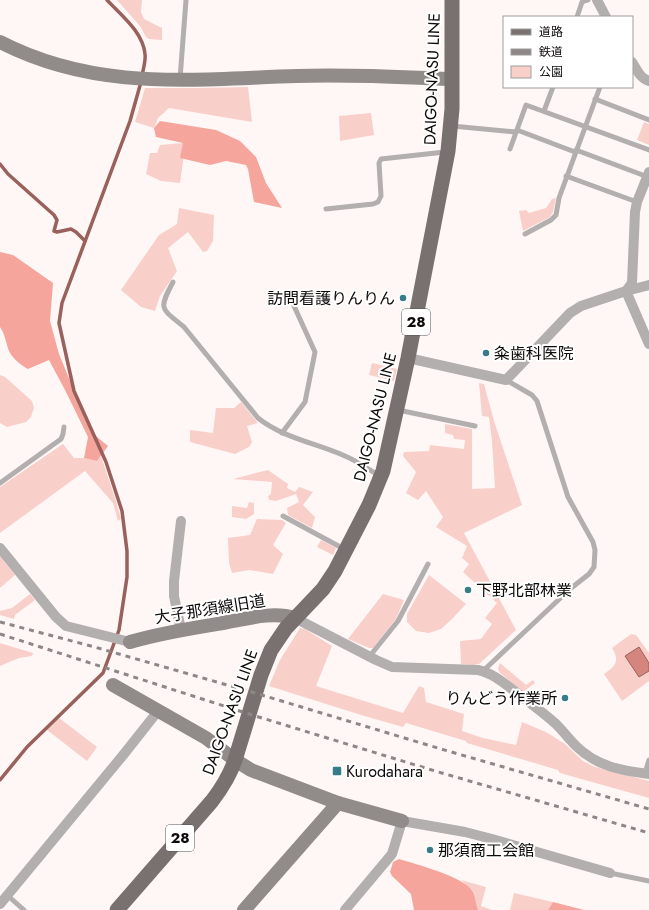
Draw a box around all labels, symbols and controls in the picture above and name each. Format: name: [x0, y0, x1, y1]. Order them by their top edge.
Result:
street label: DAIGO-NASU LINE: [418, 13, 446, 145]
legend: [503, 16, 633, 88]
text: 道路: [539, 23, 563, 41]
text: 鉄道: [539, 43, 563, 61]
text: 公園: [539, 63, 563, 81]
place label: 訪問看護りんりん: [267, 287, 395, 310]
marker: 訪問看護りんりん: [398, 293, 408, 303]
road number: 28: [402, 309, 430, 335]
place label: 粂歯科医院: [494, 342, 574, 365]
marker: 粂歯科医院: [481, 348, 491, 358]
street label: DAIGO-NASU LINE: [348, 350, 402, 484]
place label: 下野北部林業: [476, 579, 572, 602]
marker: 下野北部林業: [463, 585, 473, 595]
street label: 大子那須線旧道: [153, 589, 267, 629]
street label: DAIGO-NASU LINE: [197, 646, 263, 778]
place label: りんどう作業所: [445, 687, 557, 710]
marker: りんどう作業所: [560, 693, 570, 703]
place label: Kurodahara: [346, 760, 423, 783]
marker: Kurodahara: [331, 765, 343, 777]
road number: 28: [166, 825, 194, 851]
place label: 那須商工会館: [438, 839, 534, 862]
marker: 那須商工会館: [425, 845, 435, 855]

